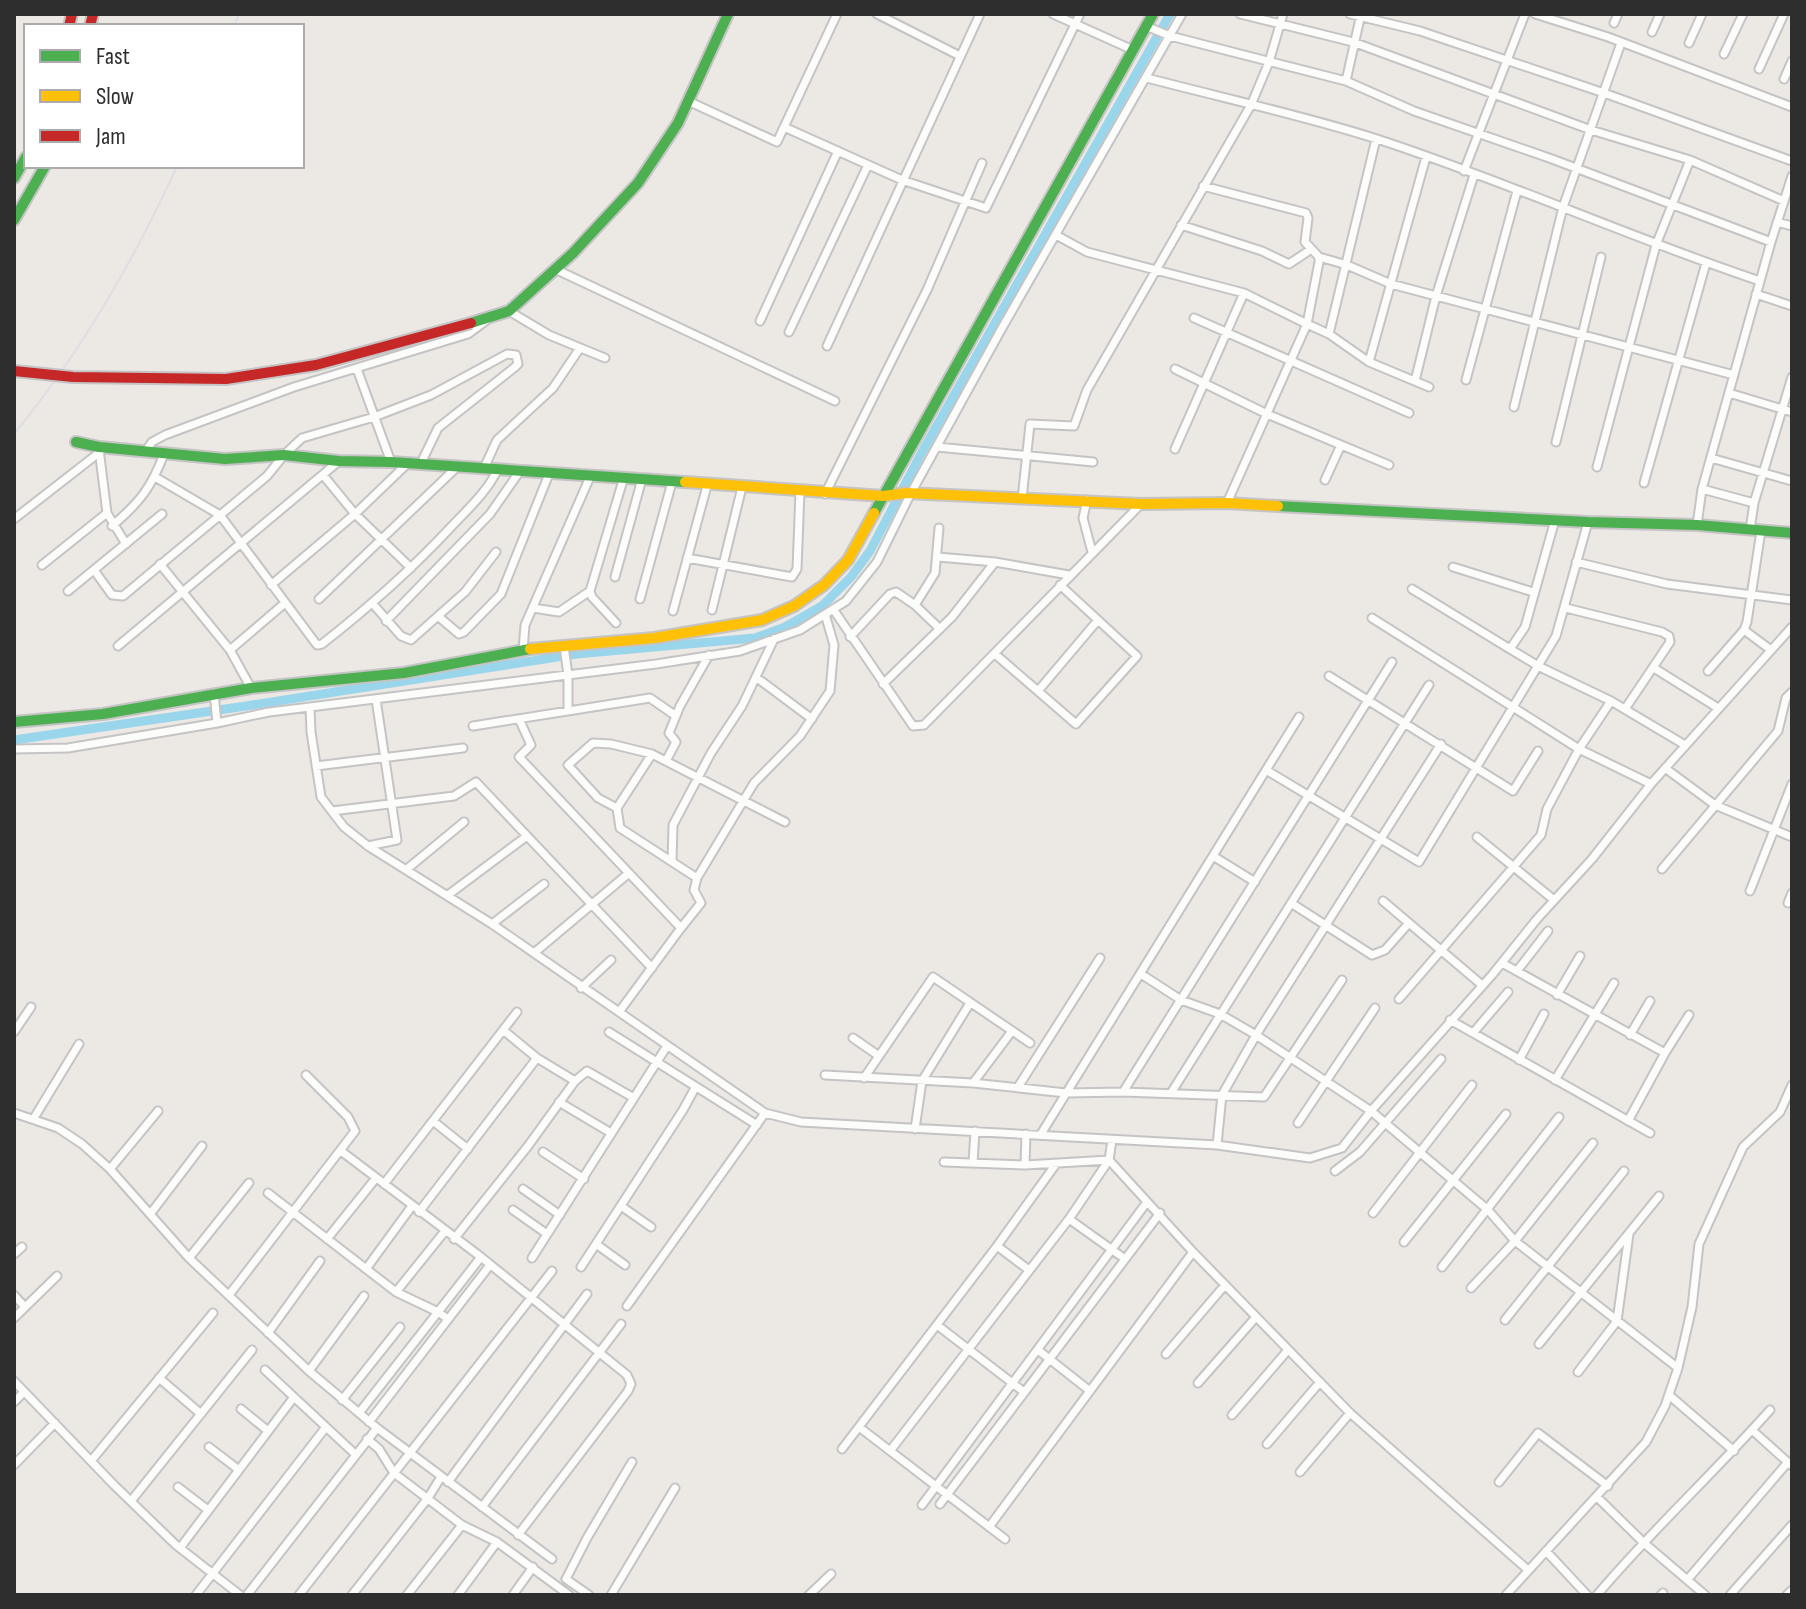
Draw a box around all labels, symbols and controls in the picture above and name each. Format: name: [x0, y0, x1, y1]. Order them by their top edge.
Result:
legend: [24, 24, 304, 168]
text: Fast: [96, 42, 130, 71]
text: Slow: [96, 82, 134, 111]
text: Jam: [95, 122, 126, 151]

